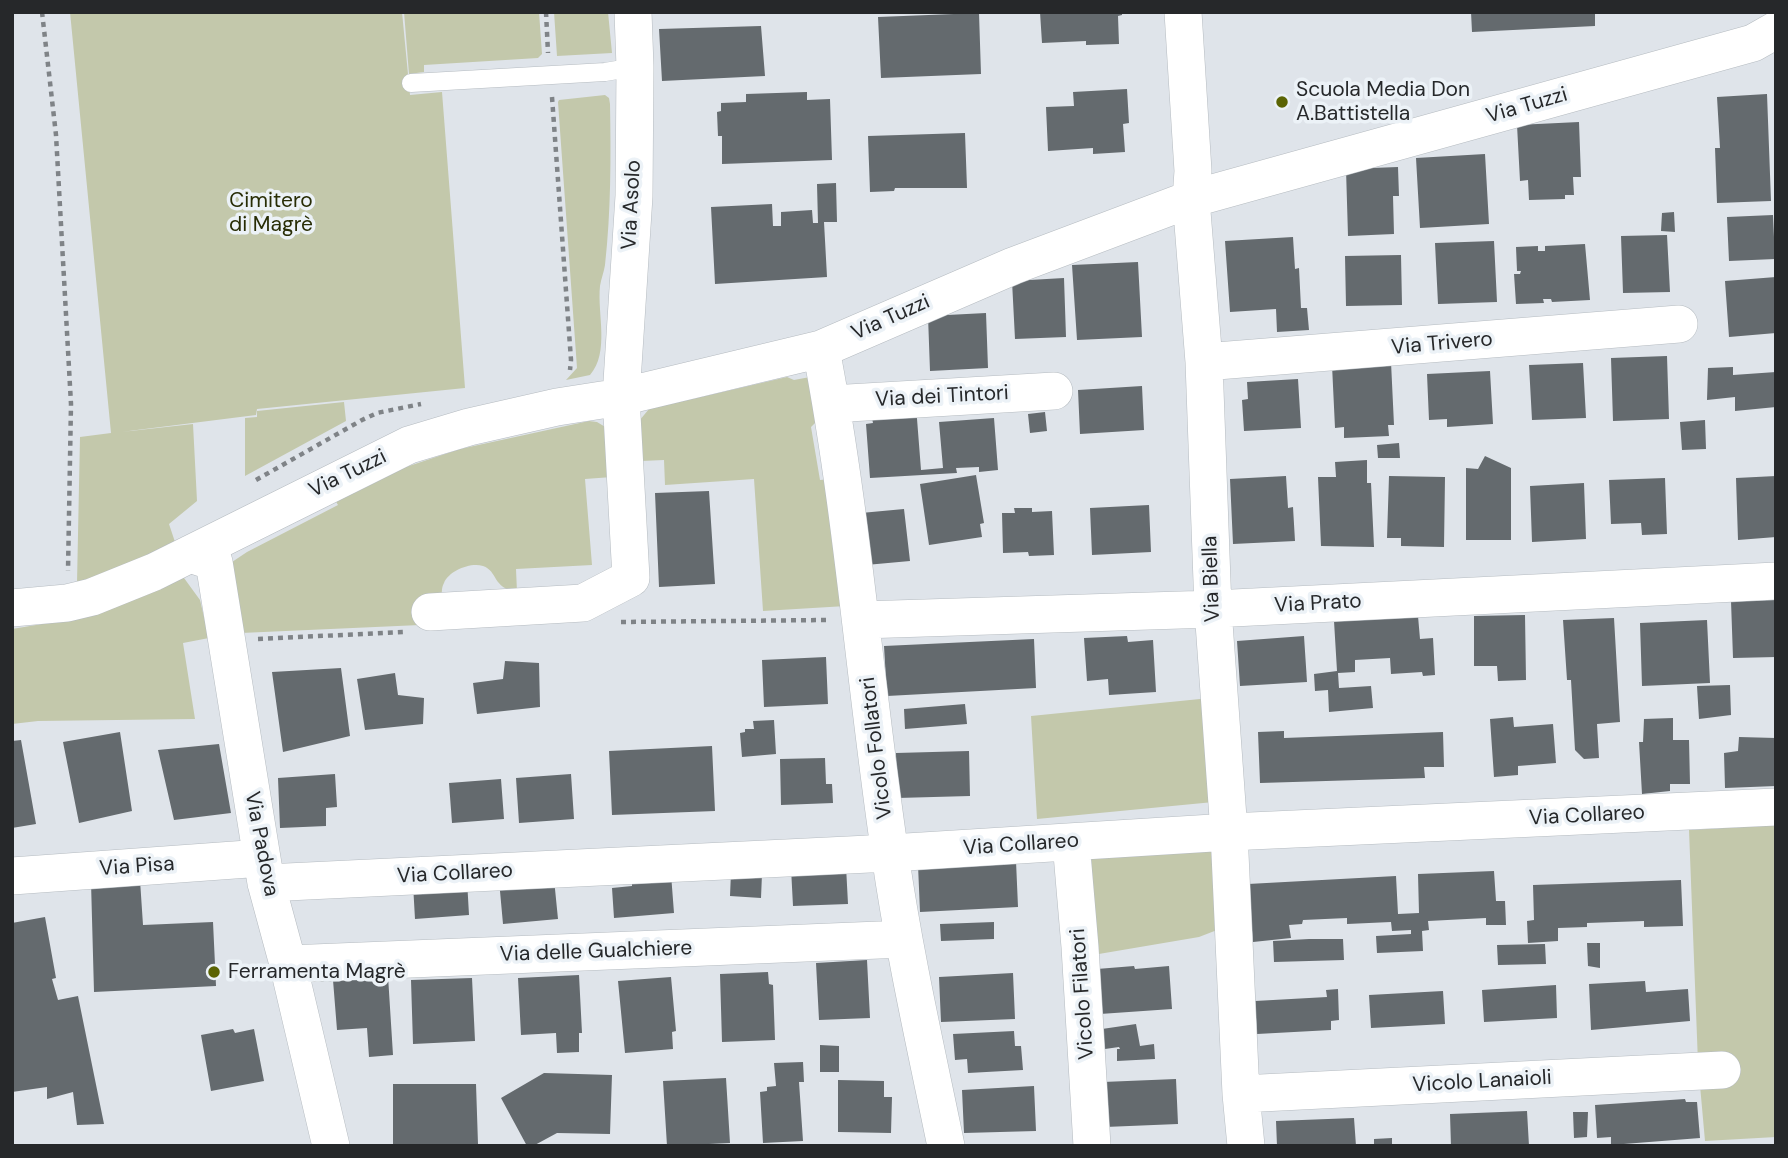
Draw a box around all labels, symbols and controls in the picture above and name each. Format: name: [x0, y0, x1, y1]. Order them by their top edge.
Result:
place label: Scuola Media Don A.Battistella: [1296, 77, 1470, 127]
street label: Via Tuzzi: [1484, 82, 1570, 130]
marker: Scuola Media Don A.Battistella: [1274, 94, 1290, 110]
street label: Via Asolo: [617, 159, 647, 251]
park label: Cimitero di Magrè: [229, 188, 313, 238]
street label: Via Tuzzi: [848, 290, 934, 346]
street label: Via Trivero: [1390, 327, 1494, 361]
street label: Via dei Tintori: [874, 381, 1010, 413]
street label: Via Tuzzi: [305, 444, 391, 504]
street label: Via Biella: [1198, 535, 1226, 623]
street label: Via Prato: [1274, 589, 1362, 619]
street label: Vicolo Follatori: [856, 675, 898, 821]
street label: Via Padova: [238, 789, 284, 899]
street label: Via Collareo: [1528, 800, 1646, 832]
street label: Via Collareo: [962, 828, 1080, 862]
street label: Via Pisa: [99, 852, 175, 882]
street label: Via Collareo: [396, 858, 514, 890]
street label: Vicolo Filatori: [1066, 927, 1100, 1061]
street label: Via delle Gualchiere: [499, 936, 693, 968]
place label: Ferramenta Magrè: [228, 959, 406, 985]
marker: Ferramenta Magrè: [206, 964, 222, 980]
street label: Vicolo Lanaioli: [1412, 1066, 1552, 1098]

